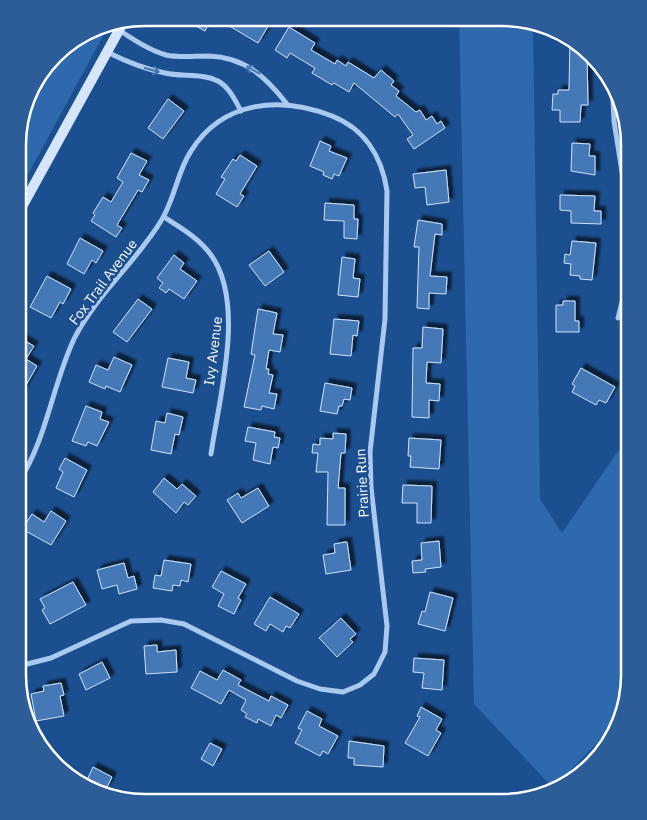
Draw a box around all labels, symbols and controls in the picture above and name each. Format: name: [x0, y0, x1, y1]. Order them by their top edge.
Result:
one-way arrow: [143, 65, 159, 75]
one-way arrow: [246, 65, 261, 74]
street label: Fox Trail Avenue: [65, 235, 141, 328]
street label: Ivy Avenue: [200, 315, 226, 387]
street label: Prairie Run: [351, 448, 373, 518]

